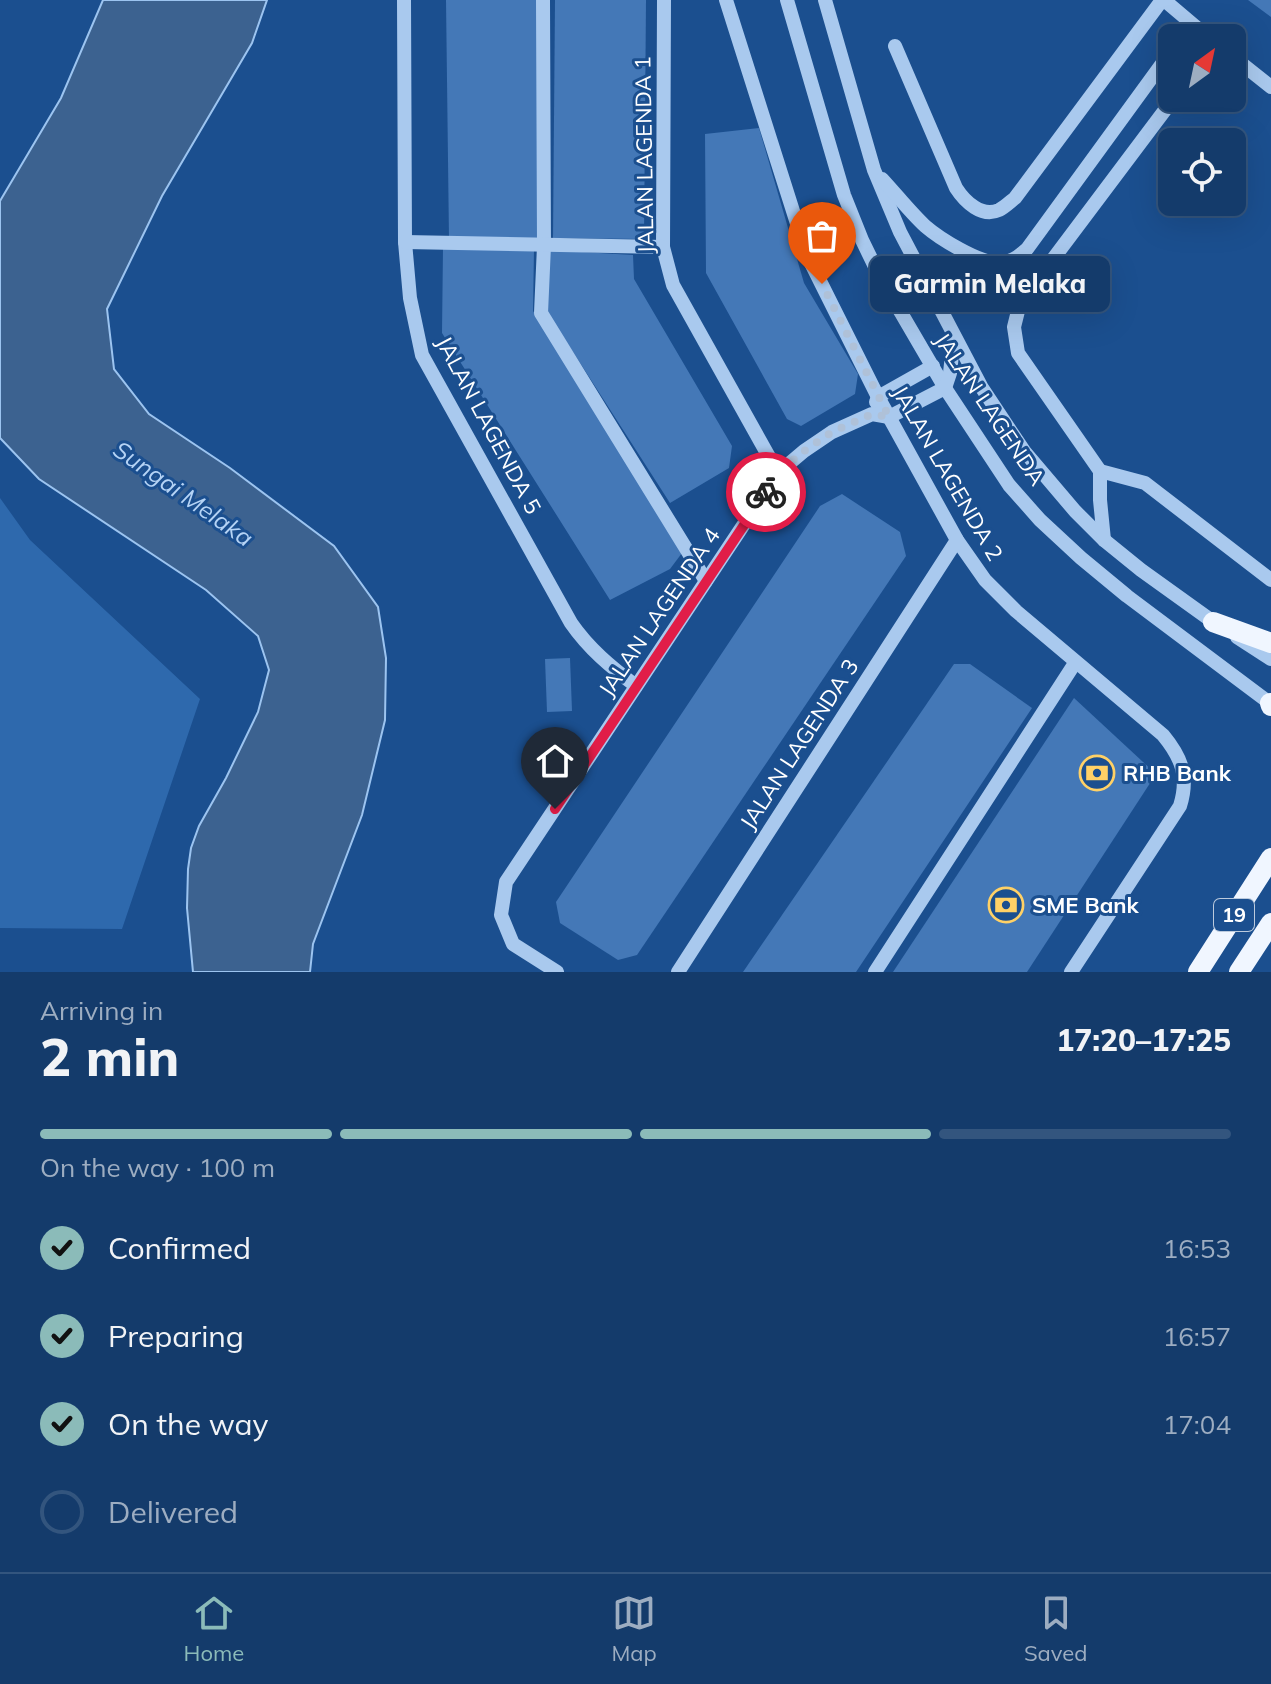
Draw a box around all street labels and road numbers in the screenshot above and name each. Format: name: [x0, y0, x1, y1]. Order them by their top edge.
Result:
street label: JALAN LAGENDA 1: [628, 56, 660, 254]
street label: JALAN LAGENDA: [928, 327, 1052, 491]
street label: JALAN LAGENDA 5: [430, 331, 548, 519]
street label: JALAN LAGENDA 2: [887, 380, 1009, 566]
street label: JALAN LAGENDA 4: [592, 522, 726, 702]
street label: JALAN LAGENDA 3: [733, 654, 865, 834]
road number: 19: [1214, 899, 1254, 931]

